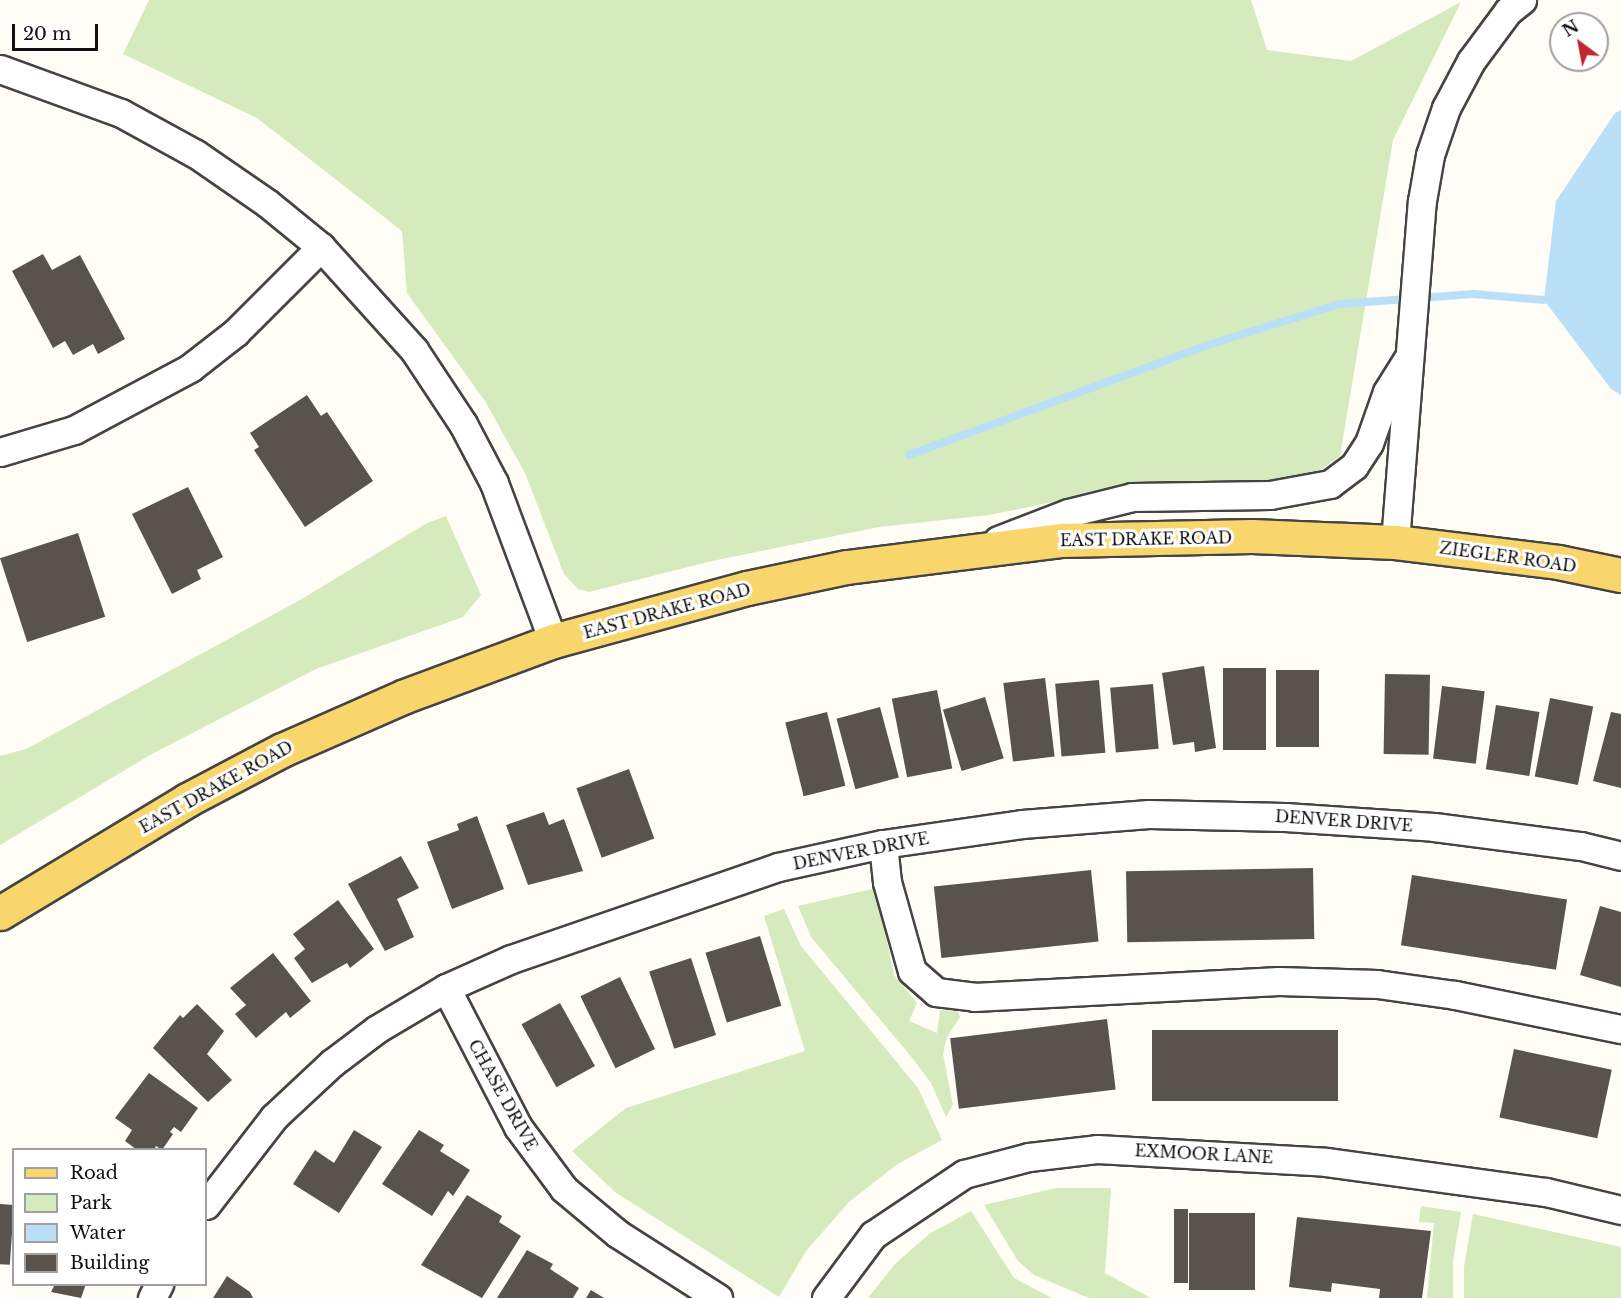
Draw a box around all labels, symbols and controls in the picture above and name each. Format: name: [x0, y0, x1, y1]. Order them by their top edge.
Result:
scale bar: [15, 12, 100, 50]
north arrow: [1549, 12, 1609, 72]
text: N: [1559, 16, 1582, 41]
text: 20 m: [23, 23, 71, 45]
street label: EAST DRAKE ROAD: [1060, 528, 1232, 550]
street label: ZIEGLER ROAD: [1438, 538, 1578, 576]
street label: EAST DRAKE ROAD: [581, 579, 753, 643]
street label: EAST DRAKE ROAD: [136, 737, 296, 837]
street label: DENVER DRIVE: [1274, 807, 1414, 835]
street label: DENVER DRIVE: [791, 828, 931, 874]
street label: CHASE DRIVE: [465, 1036, 541, 1154]
street label: EXMOOR LANE: [1134, 1141, 1274, 1167]
legend: [12, 1148, 207, 1286]
text: Road: [70, 1162, 118, 1184]
text: Park: [70, 1192, 112, 1214]
text: Water: [70, 1222, 125, 1244]
text: Building: [70, 1252, 149, 1274]

